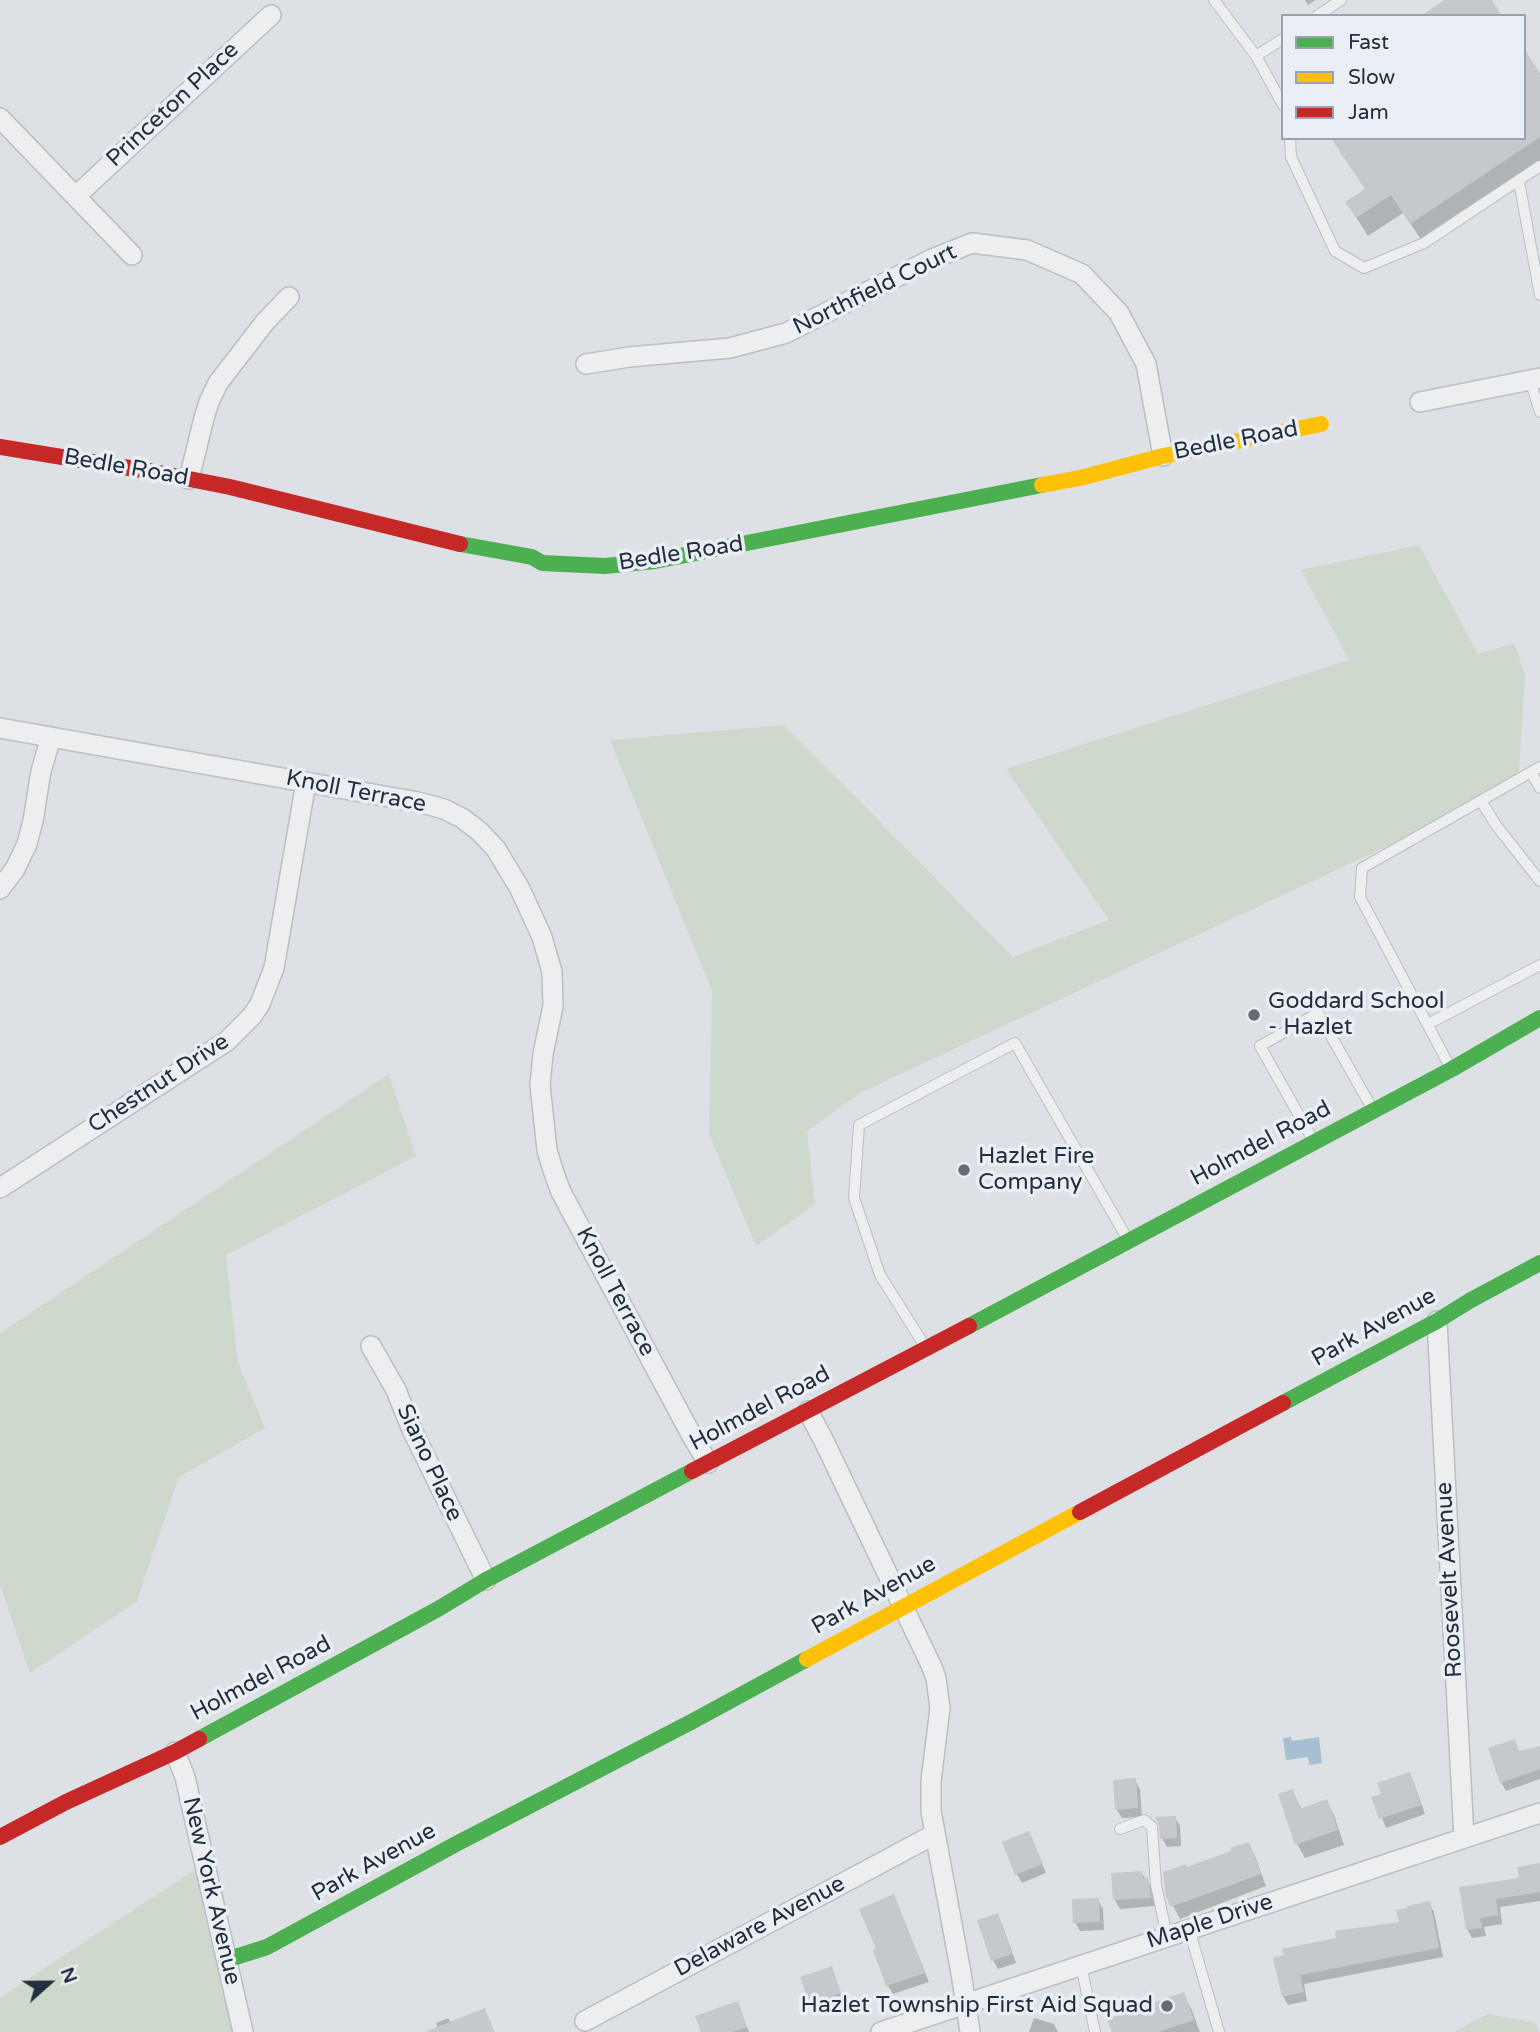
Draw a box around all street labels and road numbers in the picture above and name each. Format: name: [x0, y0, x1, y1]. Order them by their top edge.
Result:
street label: Princeton Place: [101, 37, 245, 173]
street label: Northfield Court: [789, 238, 961, 342]
street label: Bedle Road: [1172, 415, 1300, 467]
street label: Bedle Road: [62, 443, 190, 493]
street label: Bedle Road: [617, 531, 745, 577]
street label: Knoll Terrace: [284, 765, 428, 819]
street label: Chestnut Drive: [84, 1028, 234, 1140]
street label: Holmdel Road: [1186, 1095, 1336, 1193]
street label: Knoll Terrace: [569, 1223, 661, 1361]
street label: Park Avenue: [1307, 1283, 1441, 1373]
street label: Holmdel Road: [685, 1360, 835, 1458]
street label: Siano Place: [390, 1400, 468, 1526]
street label: Roosevelt Avenue: [1431, 1481, 1469, 1679]
street label: Park Avenue: [807, 1551, 941, 1641]
street label: Holmdel Road: [186, 1630, 336, 1728]
street label: New York Avenue: [176, 1794, 246, 1988]
street label: Park Avenue: [307, 1818, 441, 1908]
street label: Delaware Avenue: [670, 1870, 850, 1984]
street label: Maple Drive: [1143, 1889, 1277, 1955]

